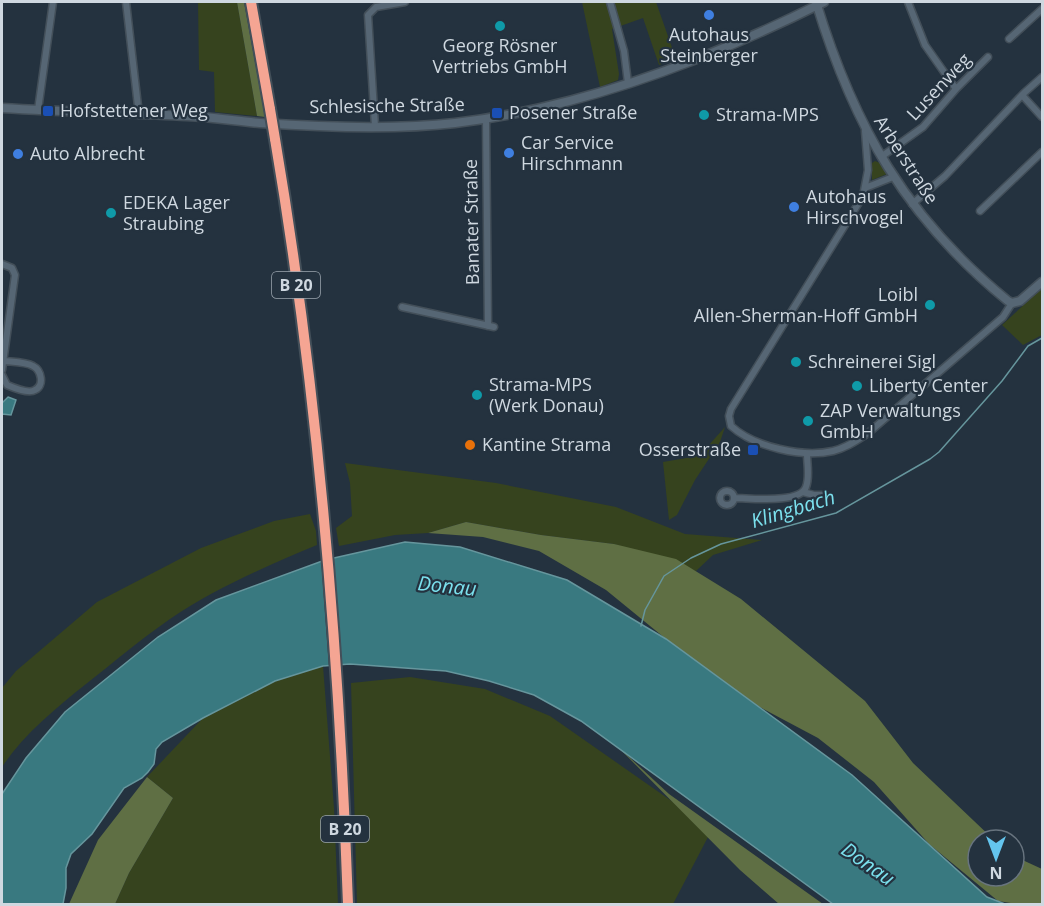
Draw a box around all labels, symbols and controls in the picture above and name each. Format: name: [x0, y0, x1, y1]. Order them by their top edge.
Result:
marker: Autohaus Steinberger: [702, 8, 716, 22]
marker: Georg Rösner Vertriebs GmbH: [493, 19, 507, 33]
place label: Autohaus Steinberger: [660, 22, 758, 67]
place label: Georg Rösner Vertriebs GmbH: [433, 33, 567, 78]
street label: Lusenweg: [901, 47, 976, 125]
street label: Schlesische Straße: [309, 92, 465, 118]
place label: Hofstettener Weg: [60, 98, 208, 122]
place label: Posener Straße: [509, 100, 637, 124]
place label: Strama-MPS: [716, 102, 819, 126]
marker: Hofstettener Weg: [41, 104, 55, 118]
marker: Posener Straße: [490, 106, 504, 120]
marker: Strama-MPS: [697, 108, 711, 122]
street label: Arberstraße: [869, 111, 944, 208]
place label: Car Service Hirschmann: [521, 130, 623, 175]
place label: Auto Albrecht: [30, 141, 145, 165]
marker: Car Service Hirschmann: [502, 146, 516, 160]
marker: Auto Albrecht: [11, 147, 25, 161]
street label: Banater Straße: [458, 159, 484, 285]
place label: Autohaus Hirschvogel: [806, 184, 904, 229]
place label: EDEKA Lager Straubing: [123, 190, 230, 235]
marker: Autohaus Hirschvogel: [787, 200, 801, 214]
marker: EDEKA Lager Straubing: [104, 206, 118, 220]
road number: B 20: [272, 272, 320, 298]
place label: Loibl Allen-Sherman-Hoff GmbH: [694, 282, 918, 327]
marker: Loibl Allen-Sherman-Hoff GmbH: [923, 298, 937, 312]
place label: Schreinerei Sigl: [808, 349, 936, 373]
marker: Schreinerei Sigl: [789, 355, 803, 369]
place label: Strama-MPS (Werk Donau): [489, 372, 604, 417]
place label: Liberty Center: [869, 373, 989, 397]
marker: Liberty Center: [850, 379, 864, 393]
marker: Strama-MPS (Werk Donau): [470, 388, 484, 402]
place label: ZAP Verwaltungs GmbH: [820, 398, 961, 443]
marker: ZAP Verwaltungs GmbH: [801, 414, 815, 428]
place label: Kantine Strama: [482, 432, 611, 456]
place label: Osserstraße: [639, 437, 741, 461]
marker: Kantine Strama: [463, 438, 477, 452]
marker: Osserstraße: [746, 443, 760, 457]
water label: Klingbach: [747, 483, 838, 534]
water label: Donau: [416, 569, 478, 602]
road number: B 20: [321, 816, 369, 842]
north arrow: [966, 828, 1026, 888]
water label: Donau: [836, 836, 900, 892]
text: N: [989, 862, 1003, 884]

